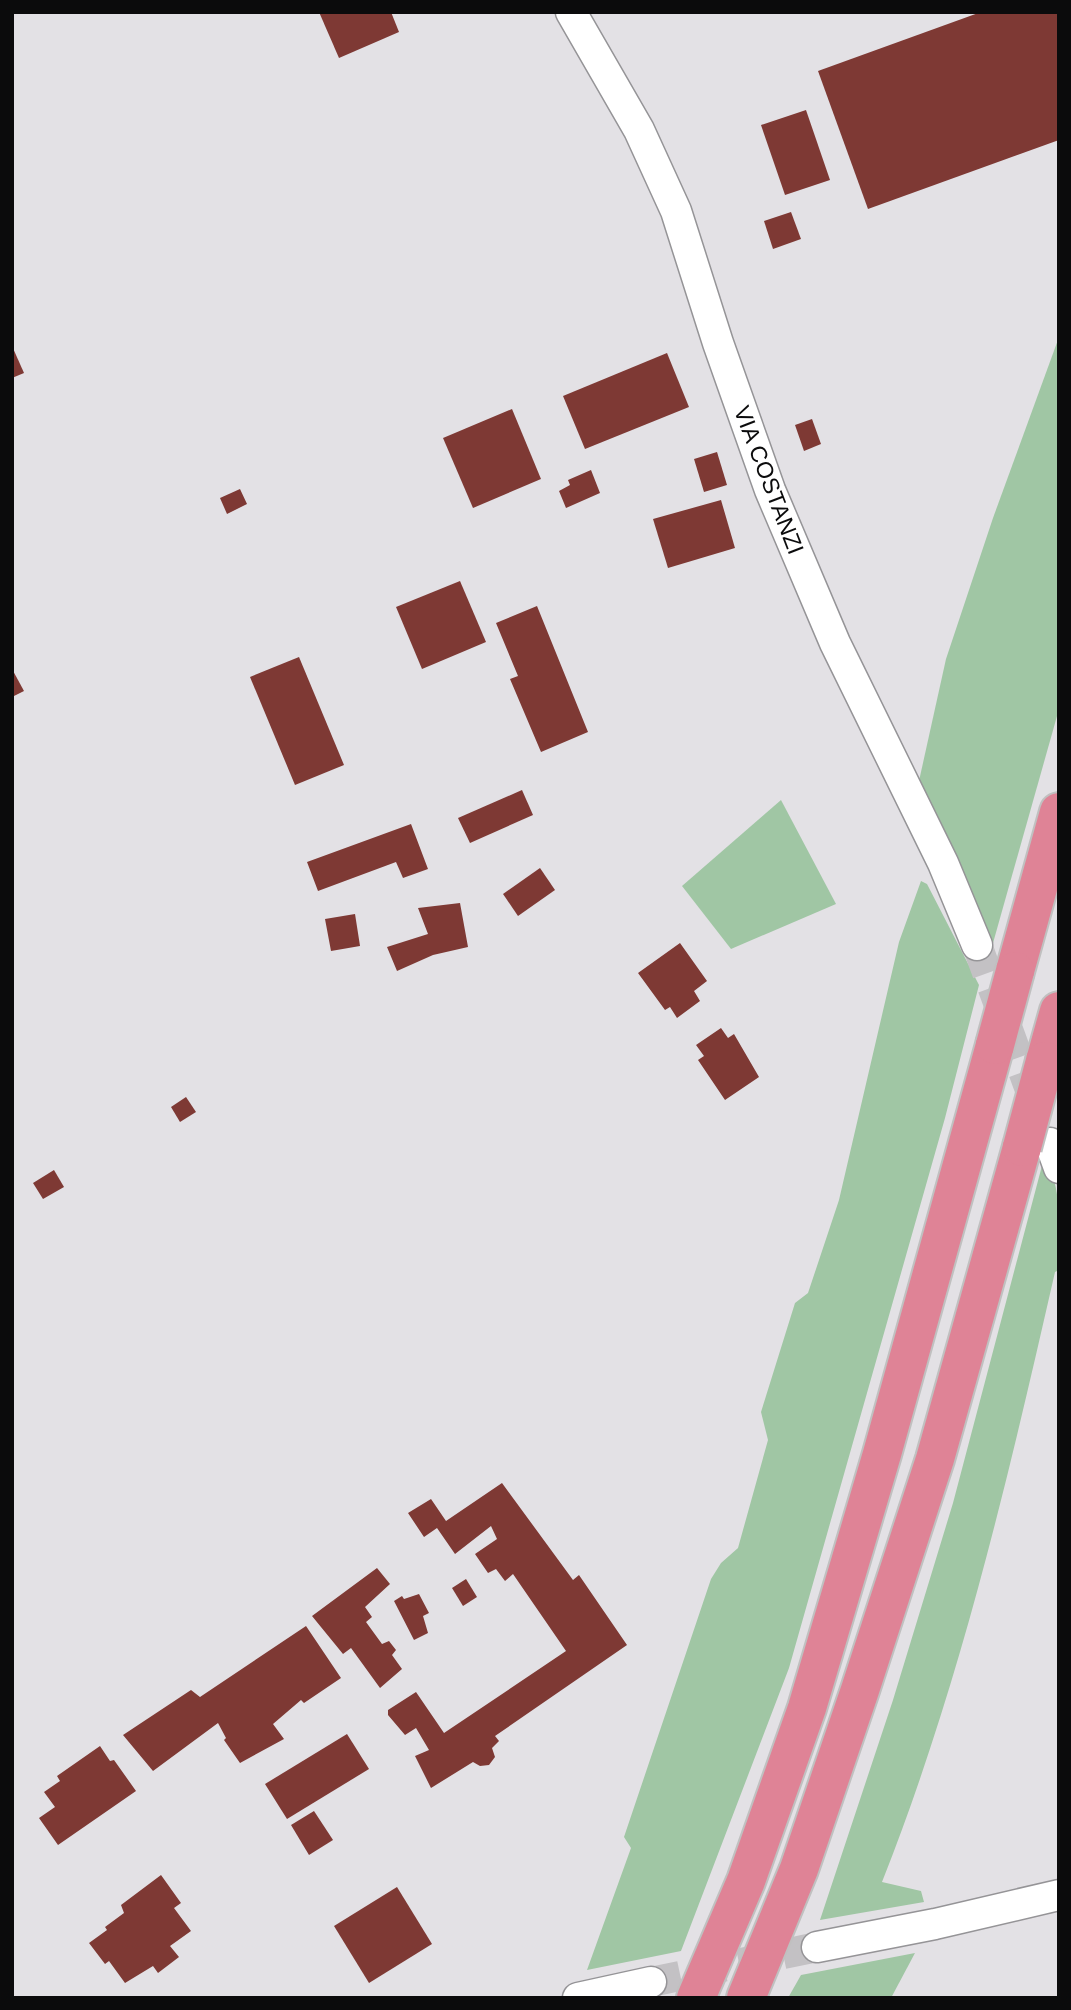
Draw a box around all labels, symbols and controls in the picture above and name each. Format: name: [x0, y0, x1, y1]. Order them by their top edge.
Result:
street label: VIA COSTANZI: [729, 402, 809, 558]

